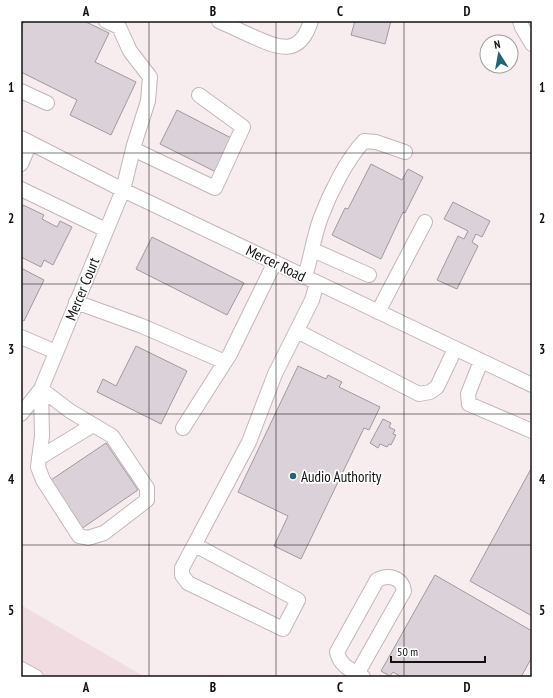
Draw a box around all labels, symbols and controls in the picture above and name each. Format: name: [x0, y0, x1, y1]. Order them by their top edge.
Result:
text: A: [82, 3, 90, 20]
text: B: [210, 3, 216, 20]
text: C: [337, 3, 343, 20]
text: D: [464, 3, 471, 20]
north arrow: [479, 34, 519, 74]
text: N: [493, 37, 501, 52]
text: 1: [8, 79, 14, 96]
text: 1: [539, 79, 545, 96]
text: 2: [8, 210, 14, 227]
text: 2: [539, 210, 545, 227]
street label: Mercer Road: [243, 240, 309, 286]
street label: Mercer Court: [61, 255, 103, 323]
text: 3: [8, 341, 14, 358]
text: 3: [539, 341, 545, 358]
place label: Audio Authority: [301, 467, 382, 486]
text: 4: [8, 471, 15, 488]
marker: Audio Authority: [288, 471, 298, 481]
text: 4: [539, 471, 546, 488]
text: 5: [8, 602, 14, 619]
text: 5: [539, 602, 545, 619]
scale bar: [391, 638, 485, 664]
text: 50 m: [397, 644, 418, 659]
text: A: [82, 679, 90, 696]
text: B: [210, 679, 216, 696]
text: C: [337, 679, 343, 696]
text: D: [464, 679, 471, 696]

